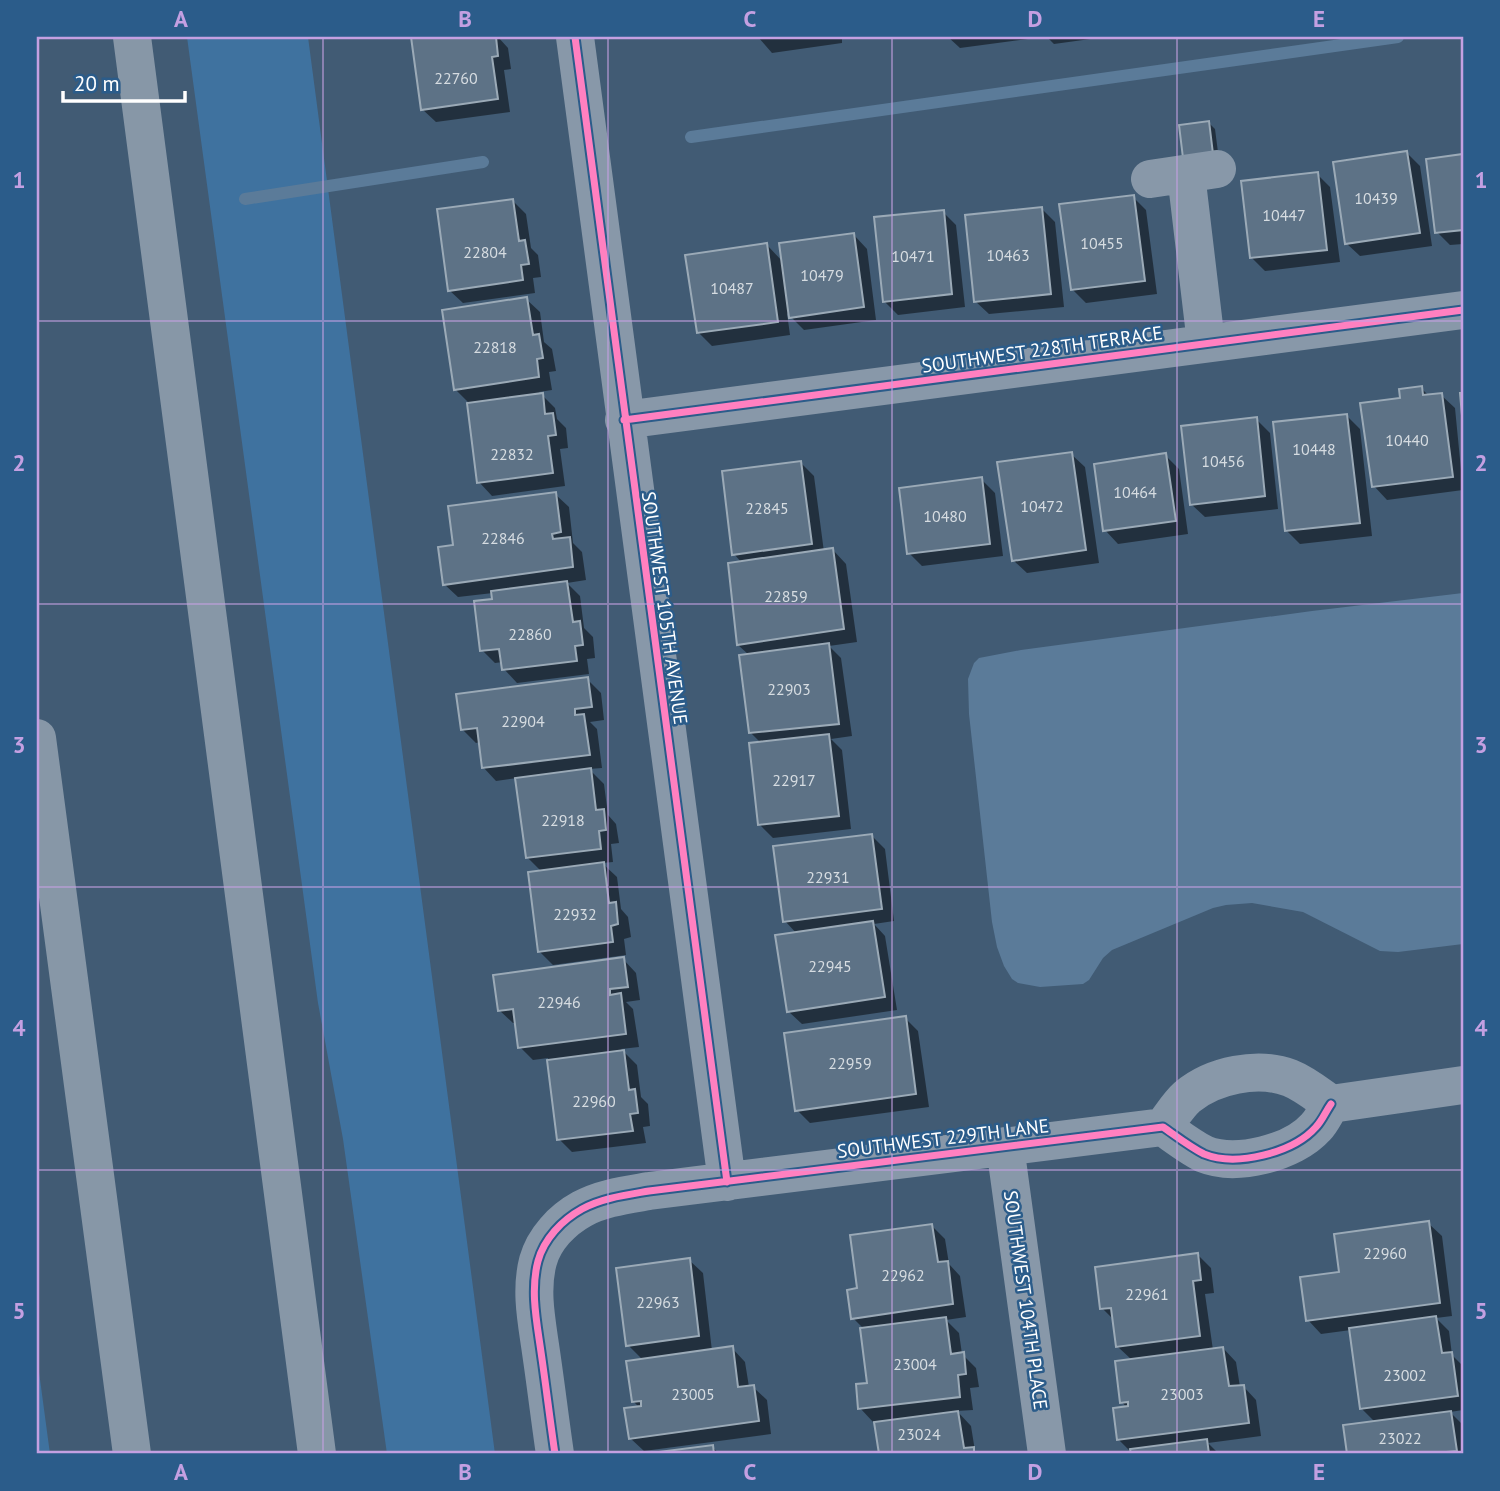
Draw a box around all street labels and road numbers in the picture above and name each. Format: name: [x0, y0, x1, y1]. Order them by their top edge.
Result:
street label: SOUTHWEST 228TH TERRACE: [920, 320, 1164, 378]
street label: SOUTHWEST 105TH AVENUE: [637, 490, 693, 726]
street label: SOUTHWEST 229TH LANE: [836, 1113, 1050, 1163]
street label: SOUTHWEST 104TH PLACE: [999, 1189, 1053, 1411]

